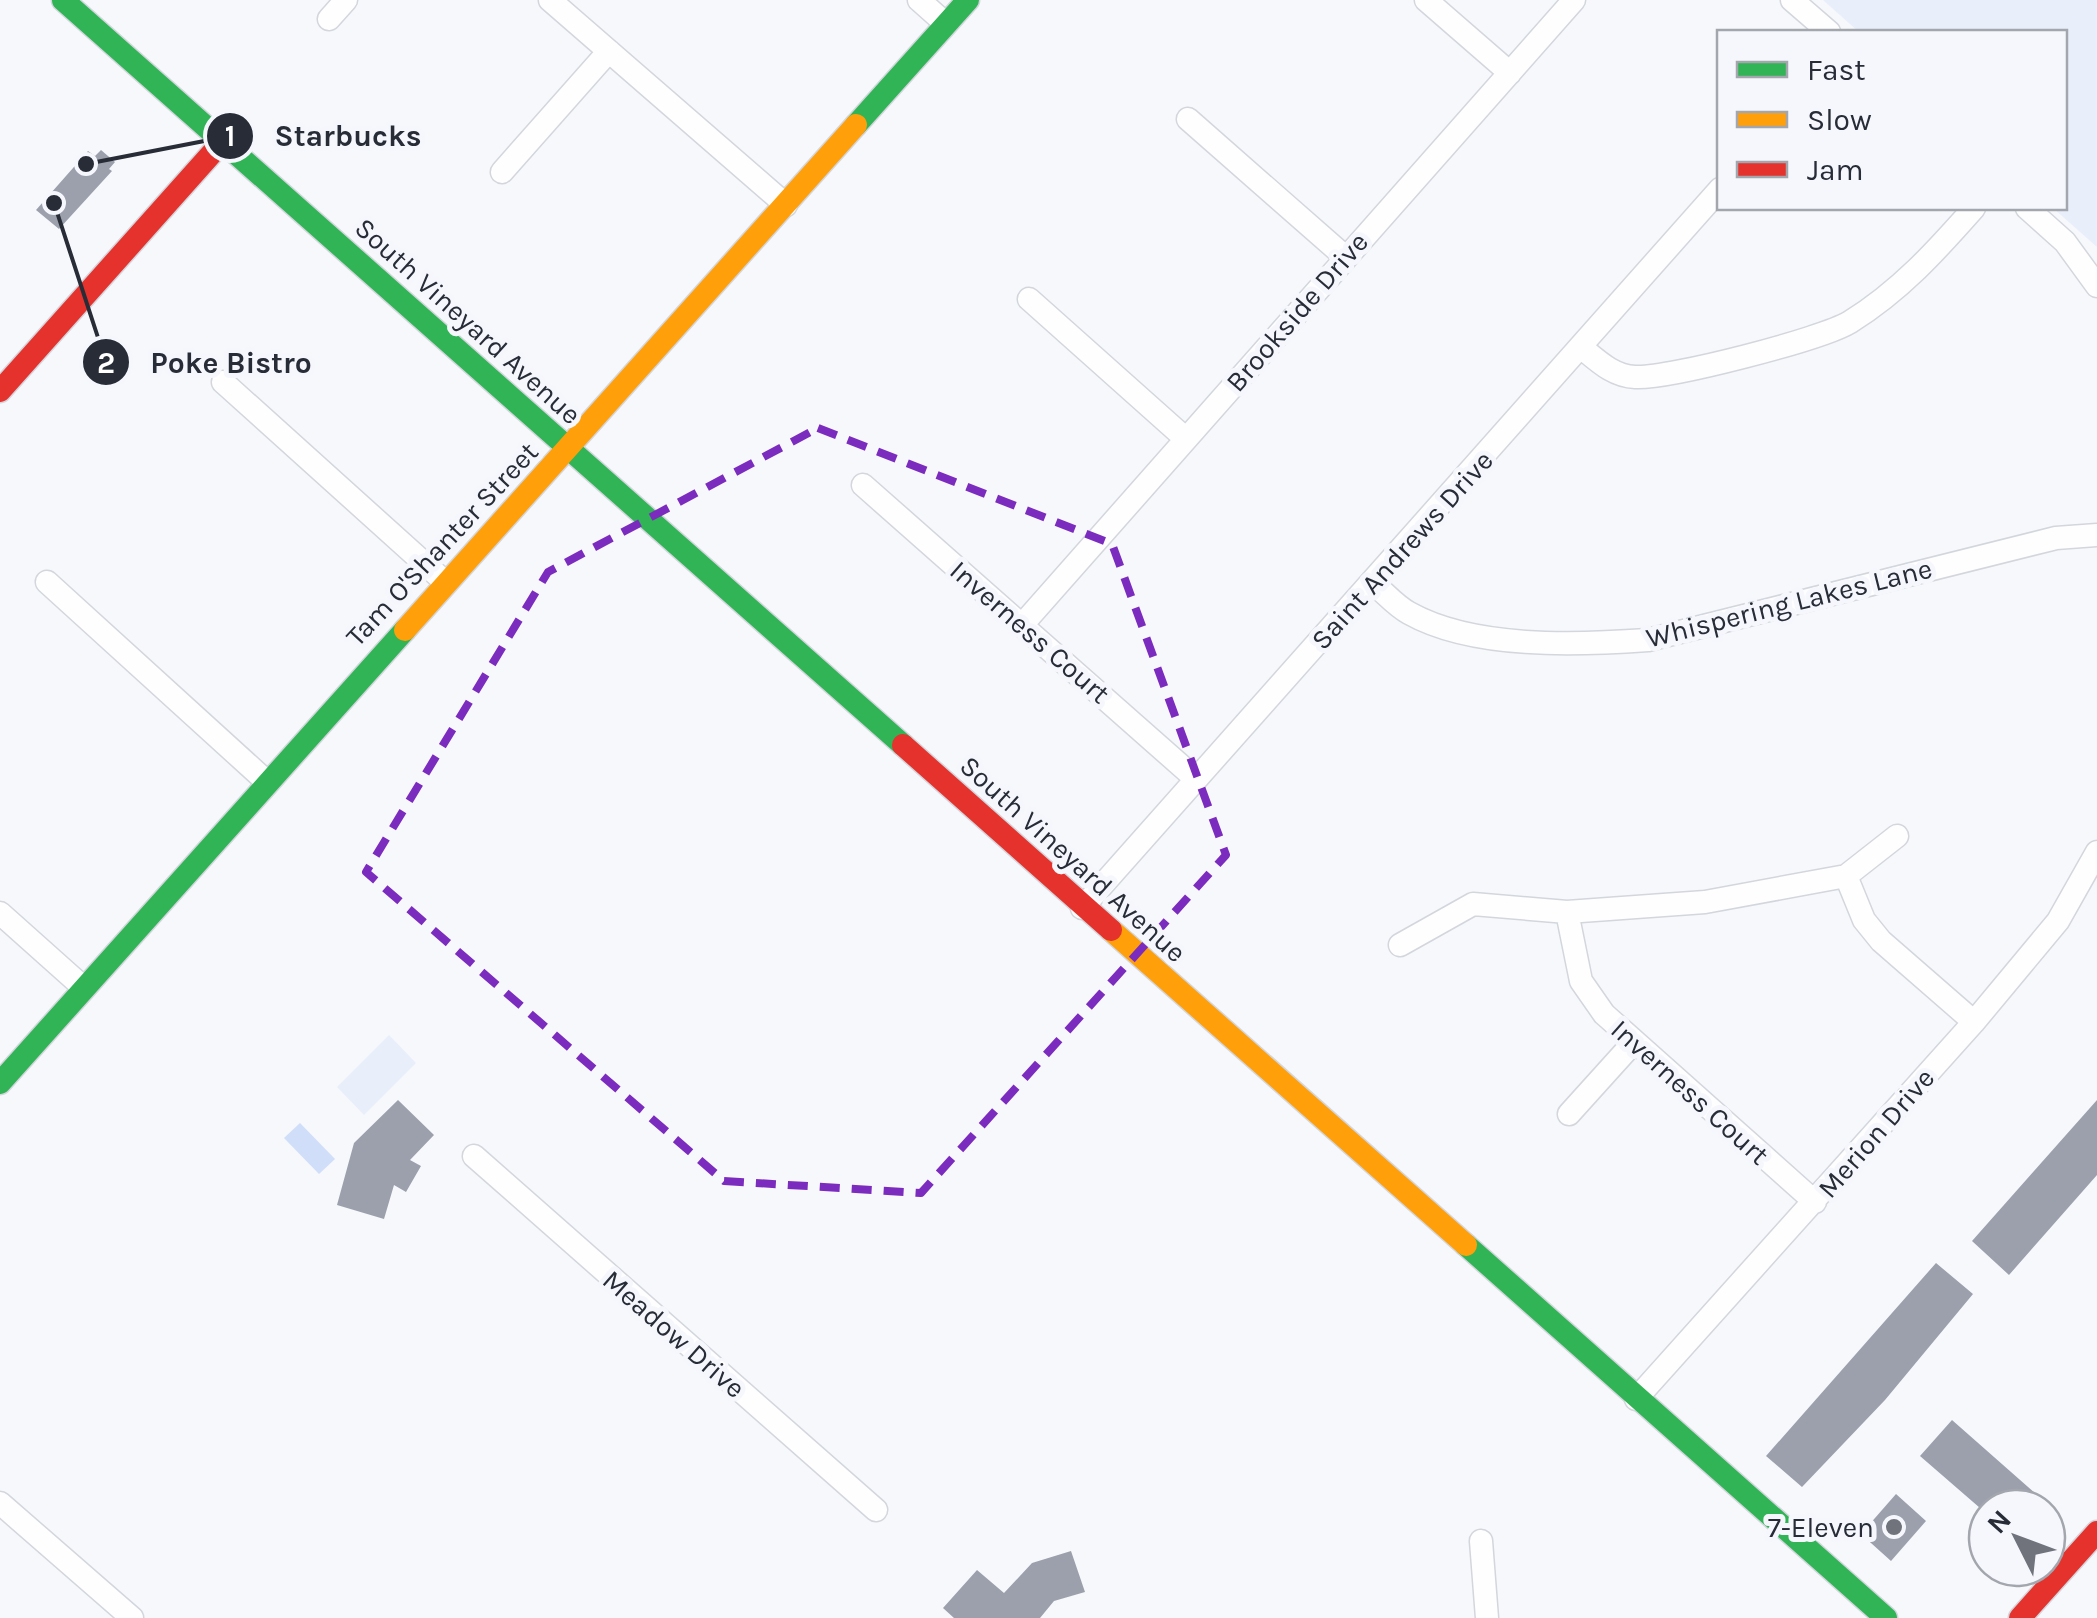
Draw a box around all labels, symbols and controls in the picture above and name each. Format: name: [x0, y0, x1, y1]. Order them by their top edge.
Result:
legend: [1717, 30, 2067, 210]
text: Fast: [1807, 52, 1866, 88]
text: Slow: [1807, 102, 1872, 138]
callout: Starbucks: [205, 106, 442, 166]
text: 1: [225, 118, 235, 154]
text: Starbucks: [275, 118, 421, 154]
text: Jam: [1807, 152, 1864, 188]
street label: South Vineyard Avenue: [348, 211, 588, 431]
street label: Brookside Drive: [1219, 226, 1375, 398]
callout: Poke Bistro: [81, 332, 332, 392]
text: 2: [97, 345, 115, 381]
text: Poke Bistro: [150, 345, 312, 381]
street label: Tam O'Shanter Street: [339, 435, 545, 653]
street label: Saint Andrews Drive: [1304, 444, 1500, 656]
street label: Whispering Lakes Lane: [1643, 552, 1935, 654]
street label: Inverness Court: [943, 554, 1117, 710]
street label: South Vineyard Avenue: [953, 749, 1193, 969]
street label: Inverness Court: [1604, 1013, 1776, 1171]
street label: Merion Drive: [1811, 1061, 1941, 1205]
street label: Meadow Drive: [596, 1263, 752, 1405]
north arrow: [1967, 1488, 2067, 1588]
text: N: [1980, 1503, 2018, 1540]
place label: 7-Eleven: [1768, 1511, 1874, 1544]
marker: 7-Eleven: [1883, 1516, 1905, 1538]

